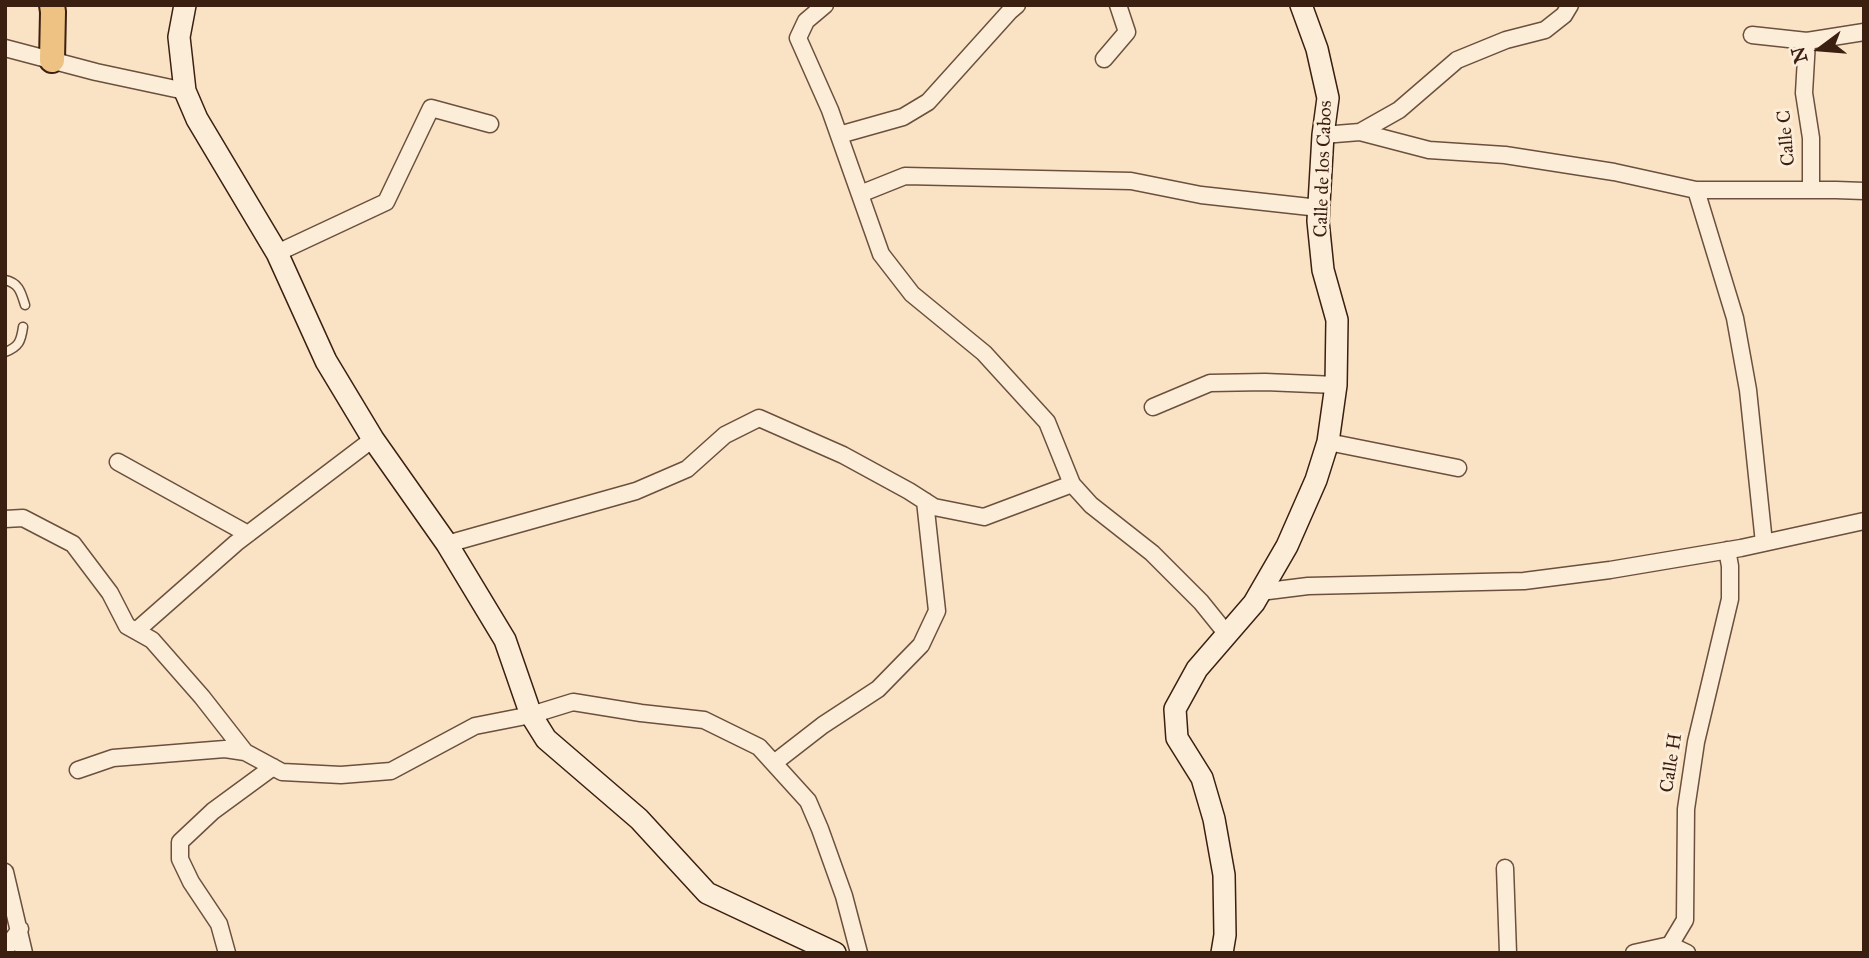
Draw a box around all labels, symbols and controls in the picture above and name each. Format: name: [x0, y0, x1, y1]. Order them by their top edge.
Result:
north arrow: [1785, 14, 1855, 84]
text: N: [1786, 44, 1813, 66]
street label: Calle de los Cabos: [1310, 100, 1338, 238]
street label: Calle C: [1773, 109, 1801, 167]
street label: Calle H: [1656, 732, 1688, 794]

